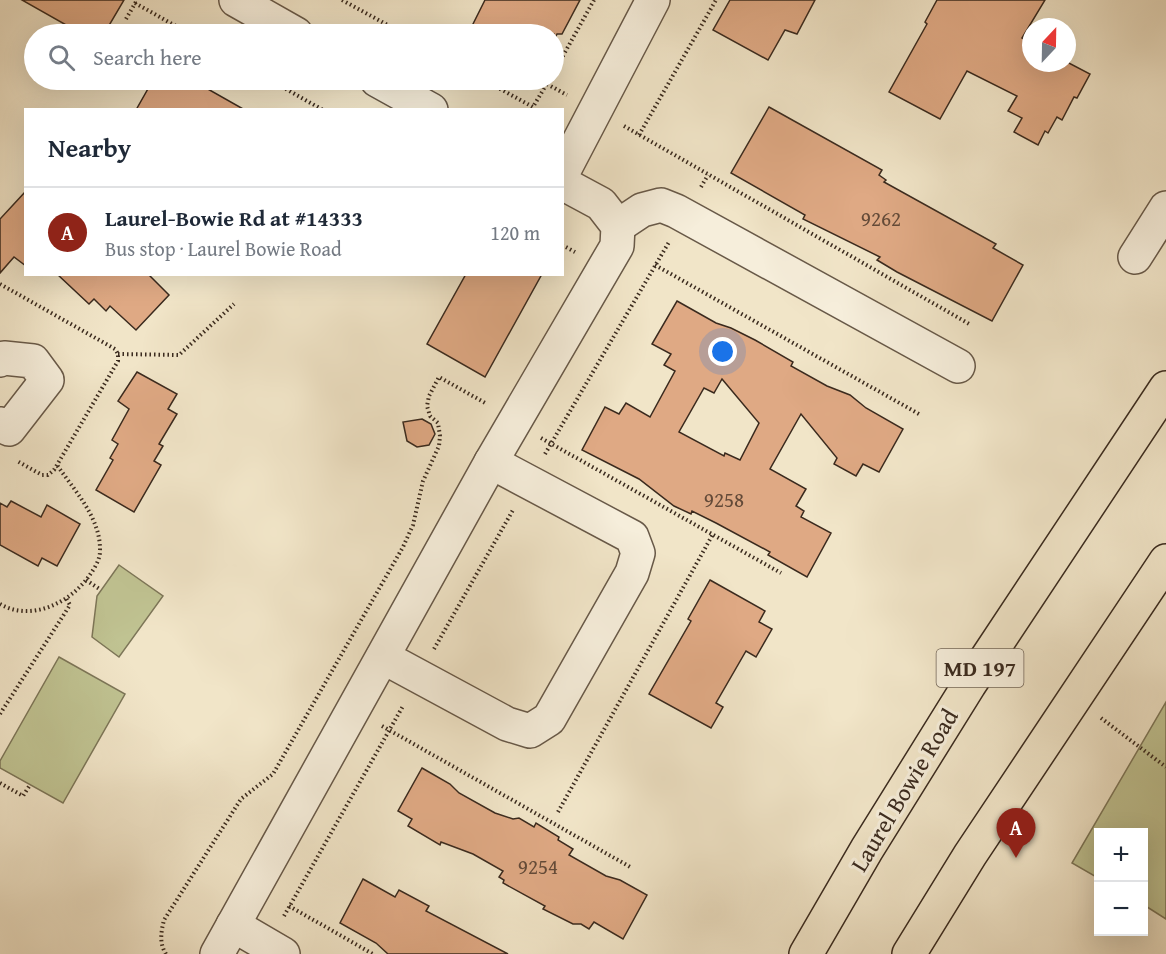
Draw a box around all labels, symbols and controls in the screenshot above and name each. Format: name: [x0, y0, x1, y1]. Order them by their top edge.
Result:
north arrow: [1022, 18, 1076, 72]
search box: [24, 24, 564, 90]
icon: search: [45, 41, 78, 74]
text: Search here: [93, 41, 202, 73]
text: Nearby: [48, 128, 131, 167]
text: Laurel-Bowie Rd at #14333: [105, 202, 363, 234]
house number: 9262: [861, 203, 901, 234]
text: A: [61, 218, 74, 247]
text: 120 m: [490, 218, 540, 247]
text: Bus stop · Laurel Bowie Road: [105, 234, 342, 263]
your location: [708, 337, 737, 366]
house number: 9258: [704, 484, 744, 515]
road number: MD 197: [936, 649, 1024, 687]
street label: Laurel Bowie Road: [841, 702, 967, 878]
pin: A: [996, 808, 1036, 858]
map controls: [1094, 828, 1148, 936]
button: +: [1094, 828, 1148, 882]
house number: 9254: [518, 851, 558, 882]
button: −: [1094, 882, 1148, 936]

